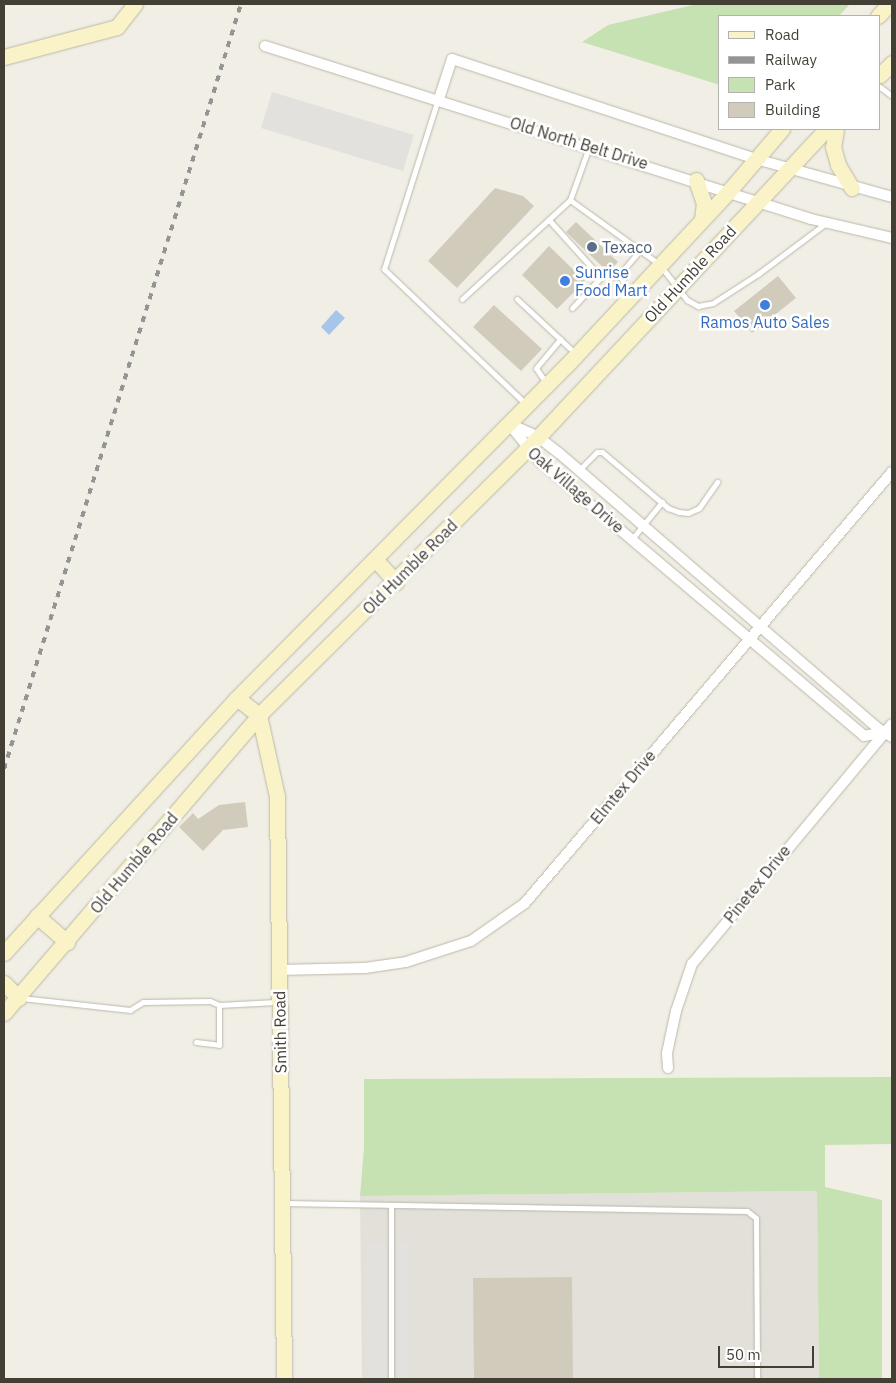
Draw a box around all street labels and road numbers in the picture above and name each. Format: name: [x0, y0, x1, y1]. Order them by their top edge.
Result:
street label: Old North Belt Drive: [508, 113, 650, 173]
street label: Old Humble Road: [640, 221, 740, 327]
street label: Oak Village Drive: [524, 443, 628, 537]
street label: Old Humble Road: [359, 516, 461, 618]
street label: Elmtex Drive: [586, 746, 660, 828]
street label: Old Humble Road: [86, 809, 182, 917]
street label: Pinetex Drive: [720, 841, 794, 927]
street label: Smith Road: [270, 991, 290, 1073]

